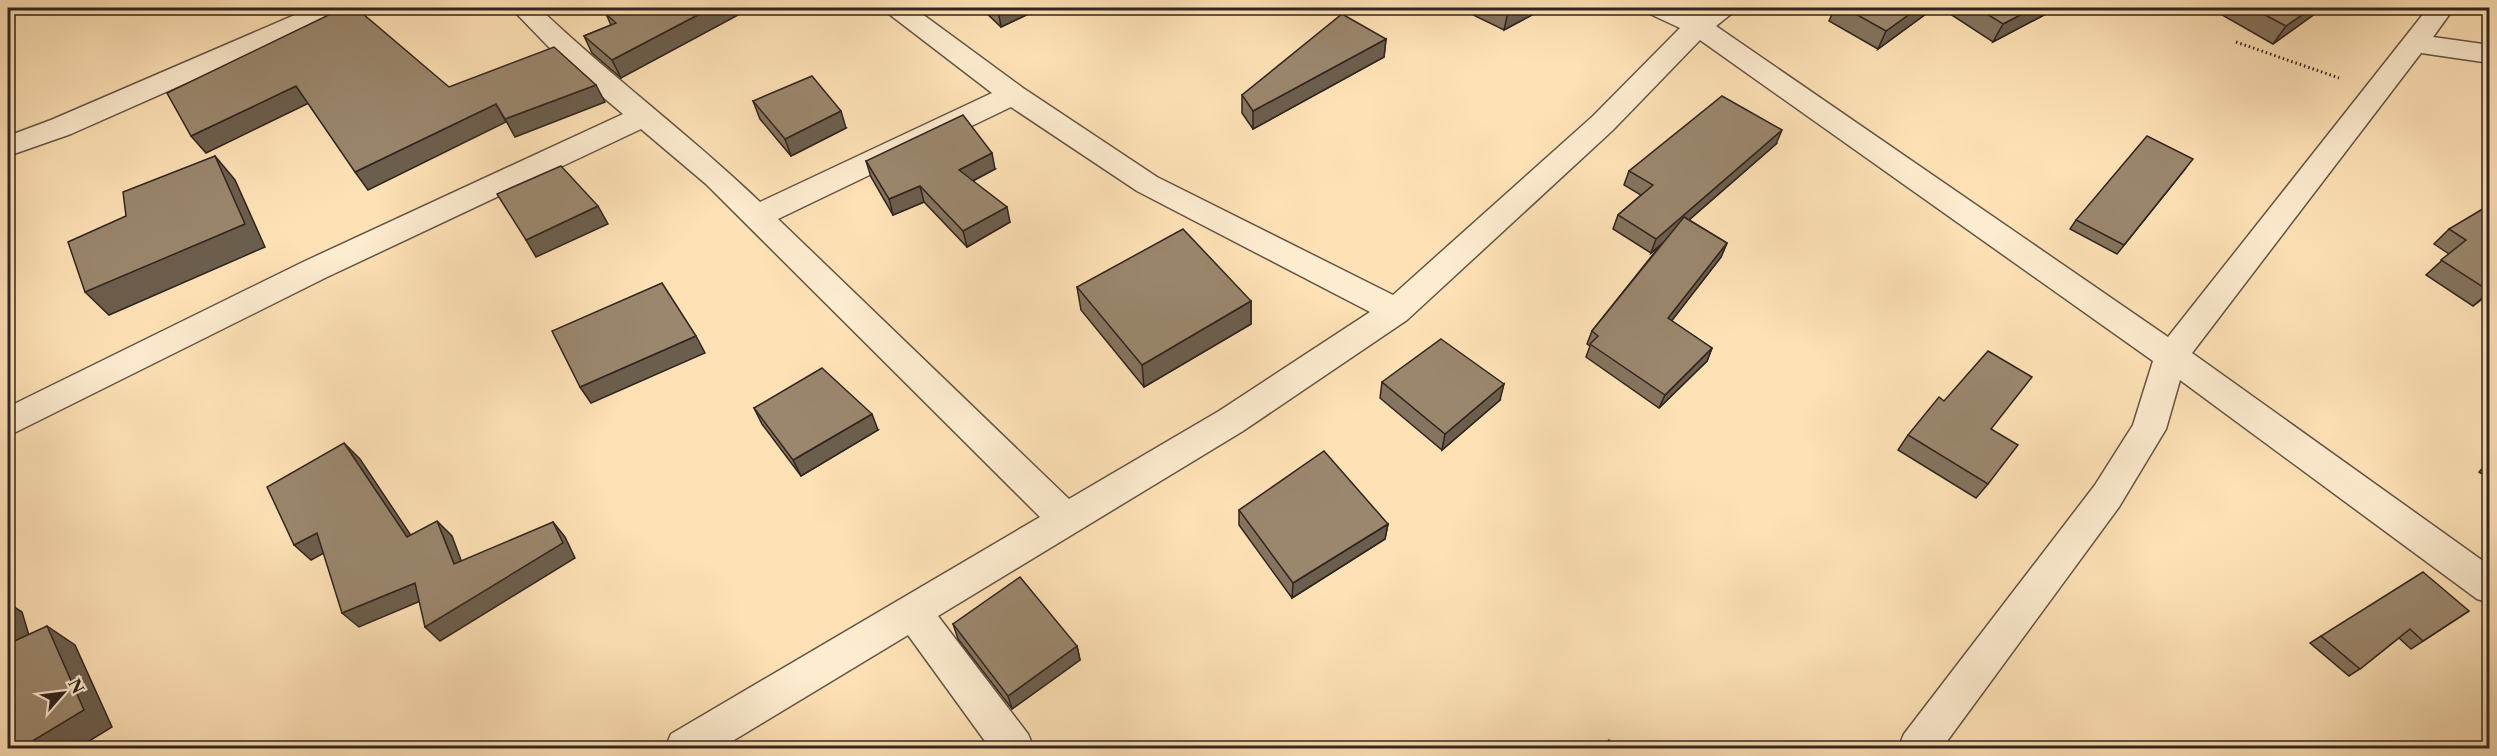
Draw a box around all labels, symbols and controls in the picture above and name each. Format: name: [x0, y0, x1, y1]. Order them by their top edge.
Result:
north arrow: [33, 663, 93, 723]
text: N: [64, 675, 88, 697]

